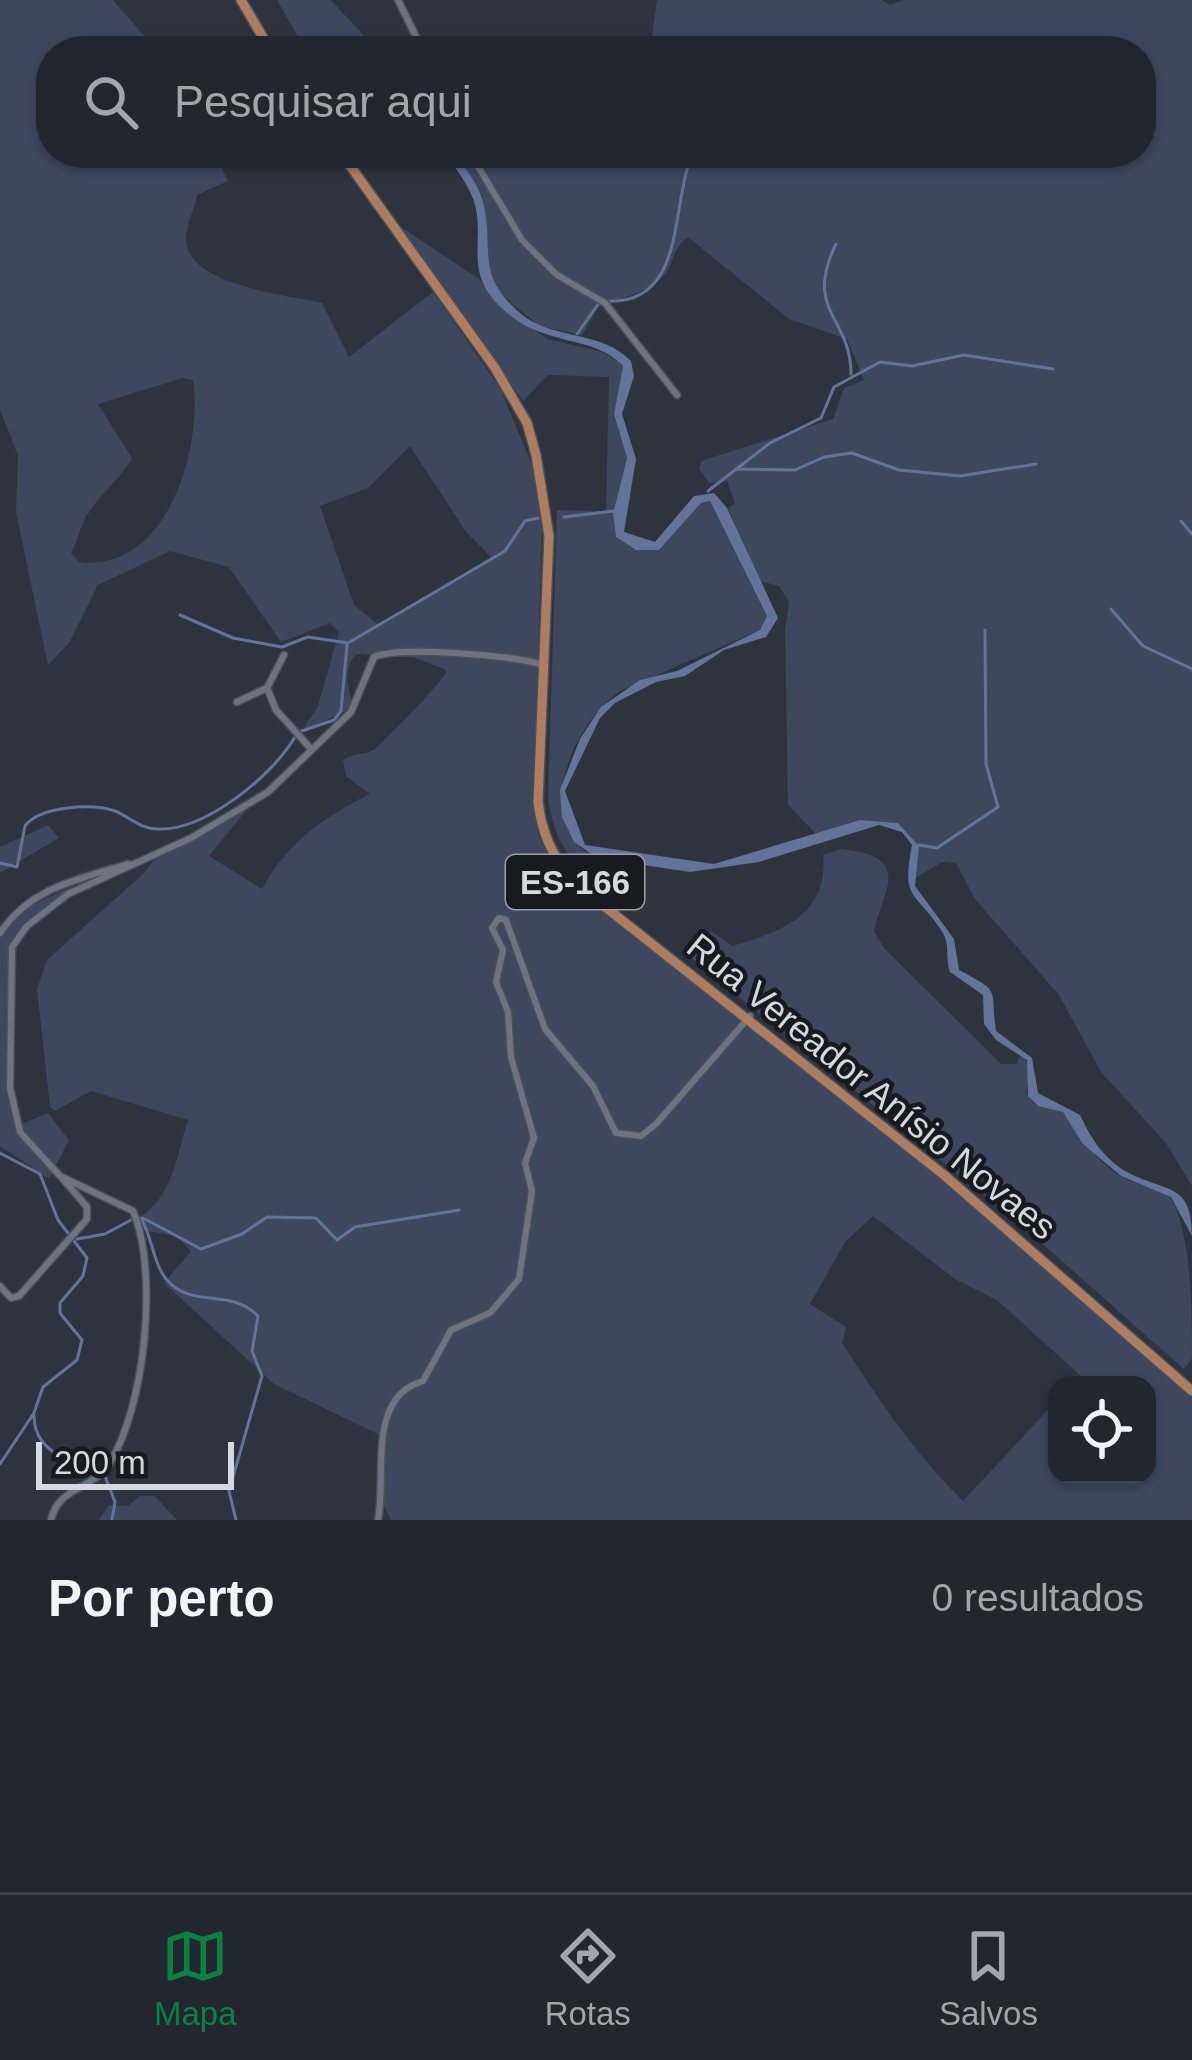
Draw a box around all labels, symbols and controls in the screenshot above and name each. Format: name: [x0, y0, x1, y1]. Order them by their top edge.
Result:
search box: [36, 36, 1156, 168]
icon: search: [78, 69, 144, 135]
text: Pesquisar aqui: [174, 76, 472, 127]
road number: ES-166: [506, 855, 644, 909]
street label: Rua Vereador Anísio Novaes: [679, 925, 1064, 1248]
map controls: [1048, 1376, 1156, 1484]
button: locate: [1048, 1376, 1156, 1484]
scale bar: [36, 1436, 234, 1489]
text: 200 m: [54, 1444, 146, 1481]
text: Por perto: [48, 1570, 275, 1627]
text: 0 resultados: [932, 1576, 1144, 1619]
tab: Mapa: [154, 1923, 237, 2033]
tab: Rotas: [545, 1923, 631, 2033]
tab: Salvos: [939, 1923, 1038, 2033]

